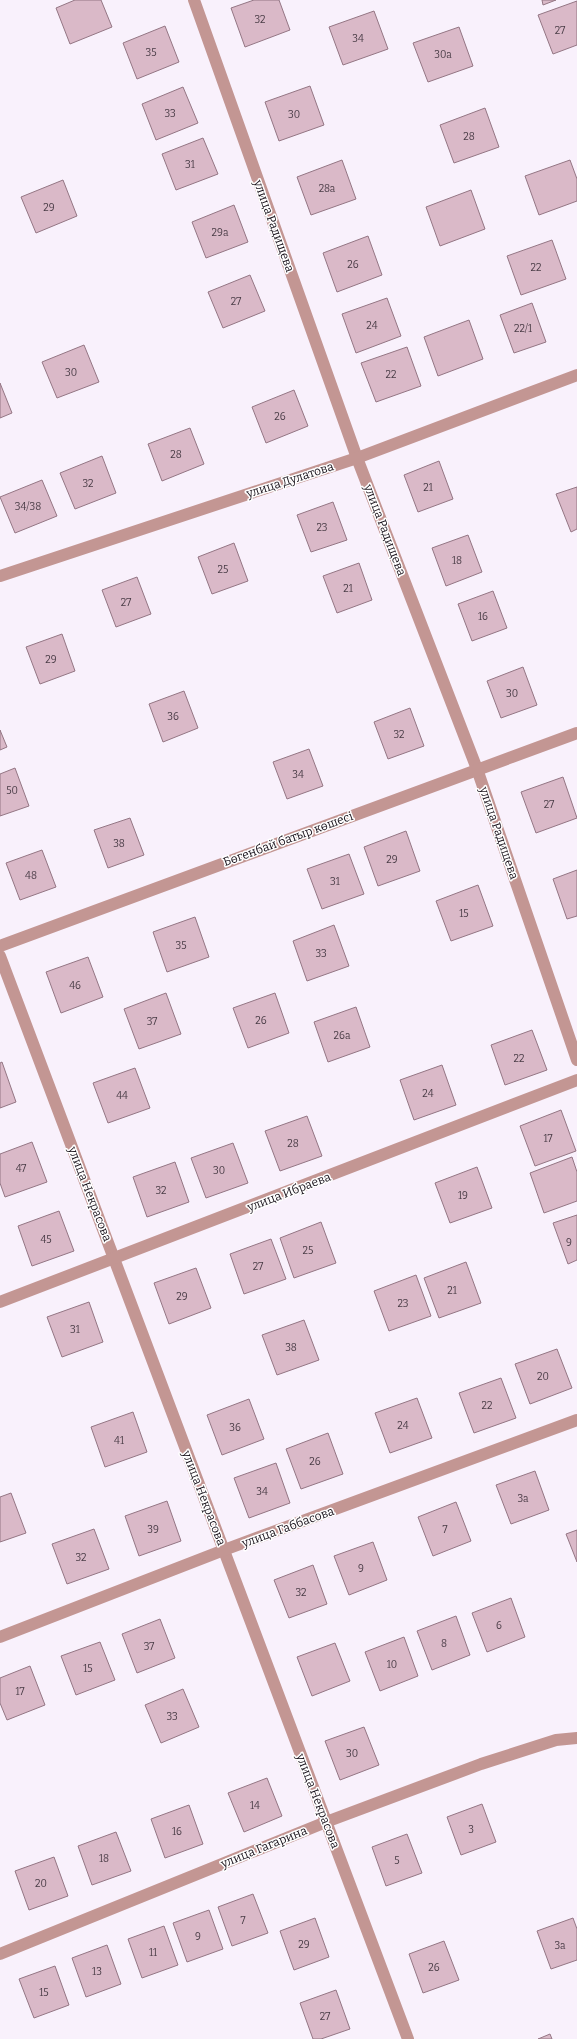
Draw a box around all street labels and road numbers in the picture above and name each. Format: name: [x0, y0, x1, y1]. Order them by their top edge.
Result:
street label: улица Радищева: [251, 177, 297, 274]
street label: улица Дулатова: [244, 459, 336, 501]
street label: улица Радищева: [361, 481, 409, 578]
street label: улица Радищева: [476, 784, 522, 882]
street label: Бөгенбай батыр көшесі: [221, 809, 355, 869]
street label: улица Некрасова: [65, 1144, 115, 1244]
street label: улица Ибраева: [244, 1170, 333, 1215]
street label: улица Некрасова: [179, 1448, 229, 1548]
street label: улица Габбасова: [239, 1504, 336, 1551]
street label: улица Некрасова: [293, 1751, 343, 1851]
street label: улица Гагарина: [218, 1823, 310, 1871]

